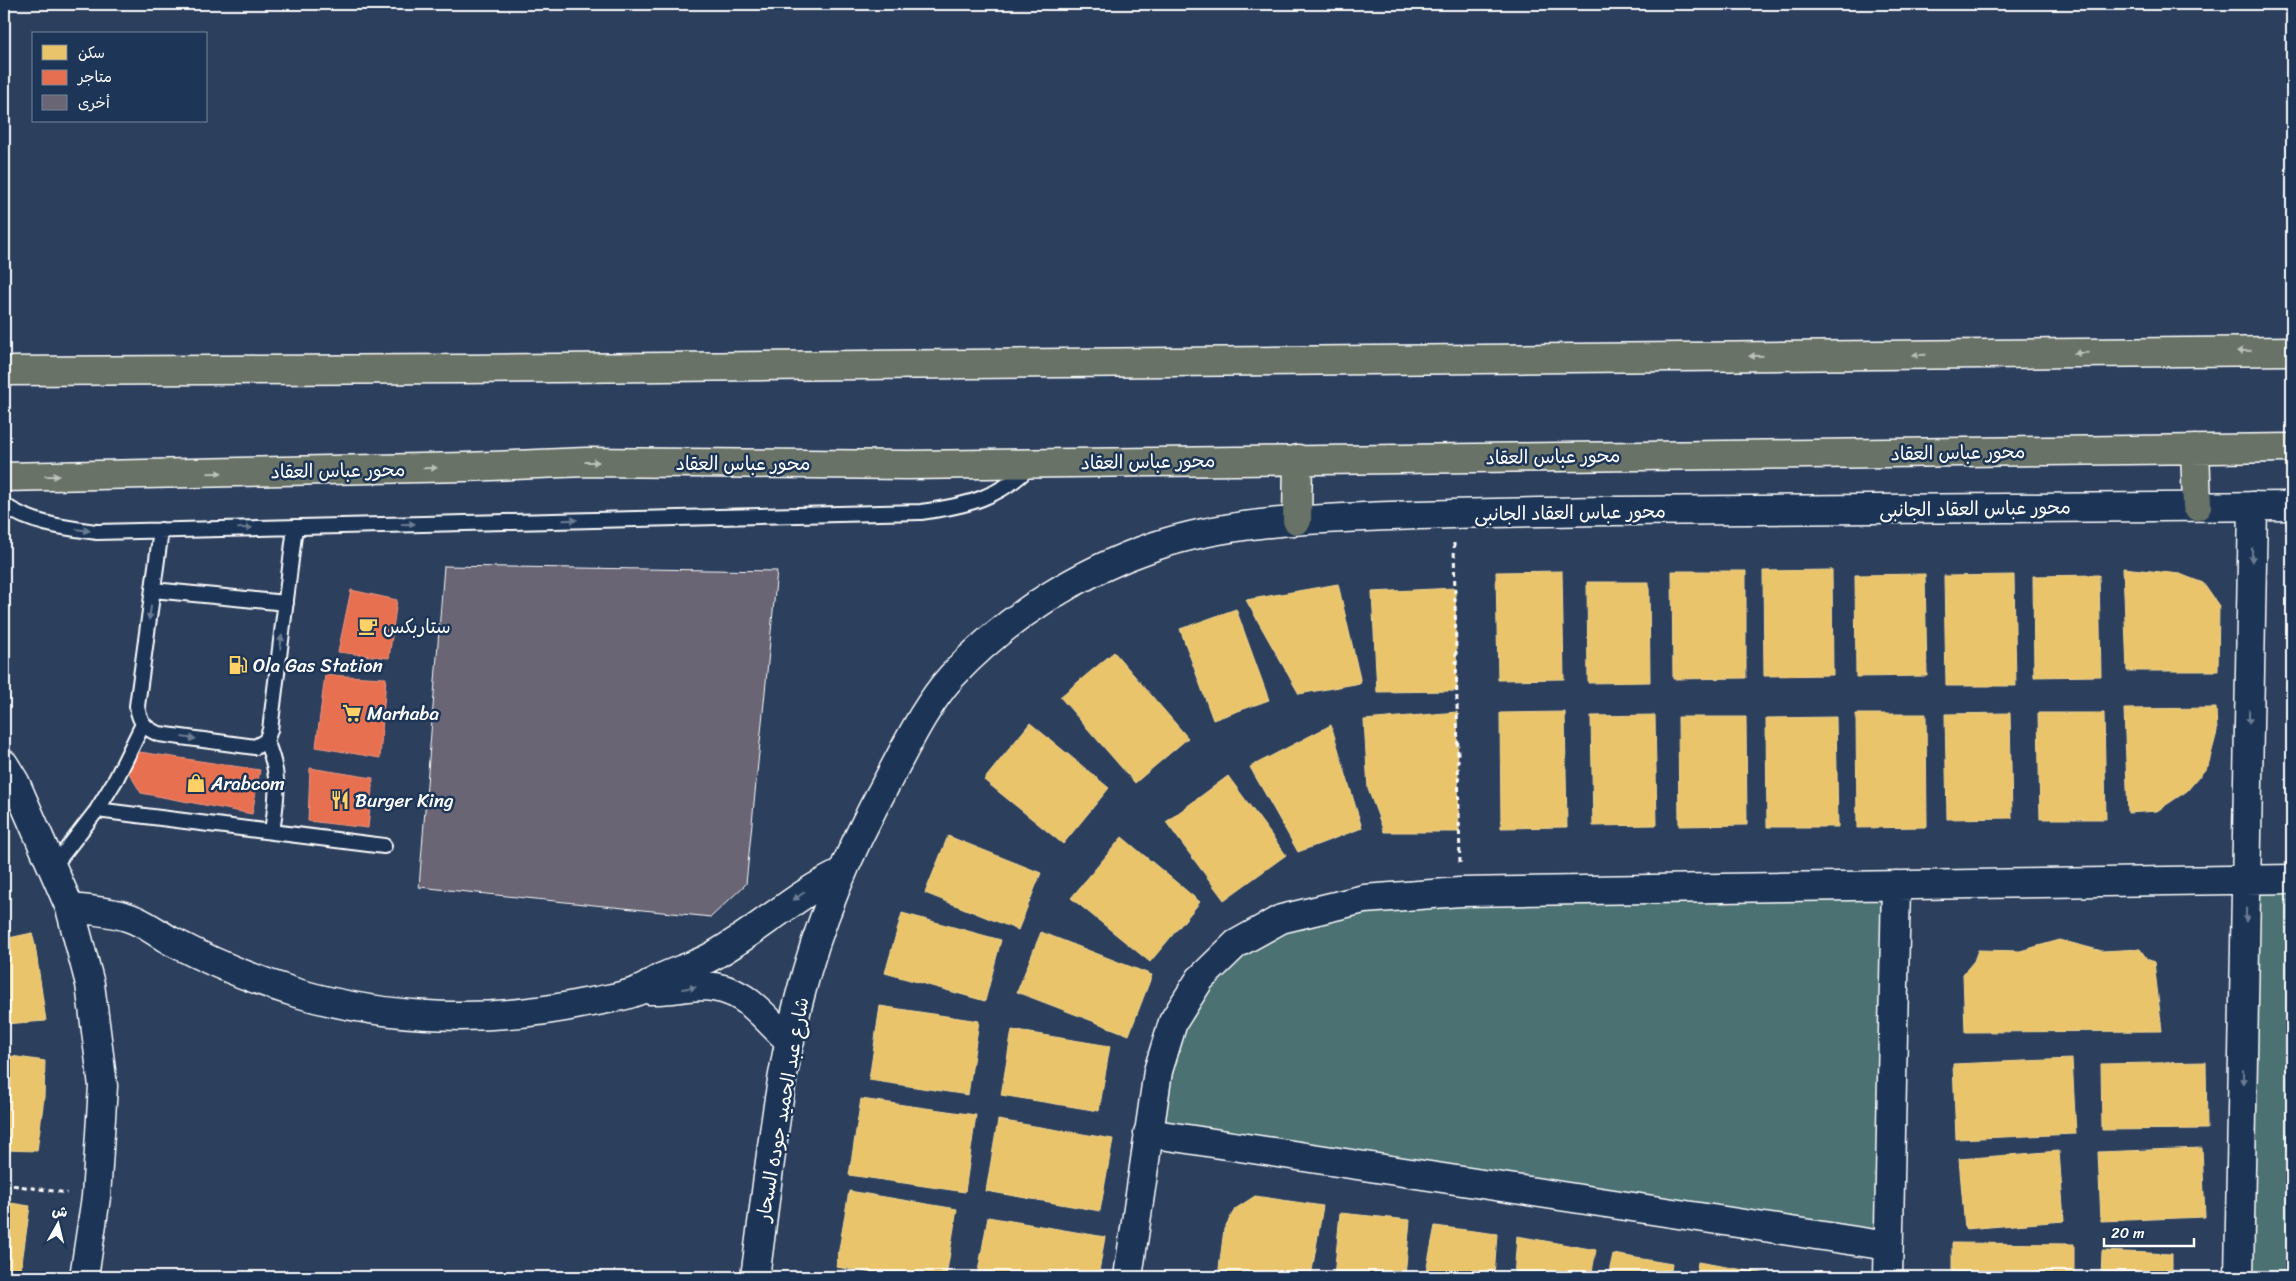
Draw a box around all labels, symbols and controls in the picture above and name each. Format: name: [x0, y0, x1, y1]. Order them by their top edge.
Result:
legend: [32, 32, 208, 122]
text: سكن: [78, 40, 105, 66]
text: متاجر: [76, 64, 112, 90]
text: أخرى: [78, 90, 110, 116]
one-way arrow: [2235, 347, 2251, 355]
one-way arrow: [2073, 349, 2089, 357]
one-way arrow: [1910, 351, 1926, 359]
one-way arrow: [1748, 352, 1764, 360]
street label: محور عباس العقاد: [1890, 435, 2026, 470]
street label: محور عباس العقاد: [1485, 439, 1621, 474]
street label: محور عباس العقاد: [1080, 444, 1216, 479]
street label: محور عباس العقاد: [676, 447, 810, 480]
street label: محور عباس العقاد: [270, 453, 406, 488]
one-way arrow: [585, 458, 601, 466]
one-way arrow: [422, 464, 438, 472]
one-way arrow: [207, 468, 223, 476]
one-way arrow: [45, 472, 61, 480]
street label: محور عباس العقاد الجانبى: [1879, 490, 2071, 527]
street label: محور عباس العقاد الجانبى: [1474, 494, 1666, 531]
one-way arrow: [562, 516, 578, 524]
one-way arrow: [400, 520, 416, 528]
one-way arrow: [238, 524, 254, 532]
one-way arrow: [75, 526, 91, 534]
one-way arrow: [2248, 547, 2256, 563]
one-way arrow: [146, 606, 154, 622]
place label: ستاربكس: [383, 610, 451, 643]
cafe icon: ستاربكس: [357, 615, 379, 637]
one-way arrow: [277, 633, 285, 649]
place label: Ola Gas Station: [253, 649, 383, 682]
fuel station icon: Ola Gas Station: [227, 654, 249, 676]
place label: Marhaba: [367, 697, 439, 730]
supermarket icon: Marhaba: [341, 702, 363, 724]
one-way arrow: [2245, 709, 2253, 725]
one-way arrow: [182, 734, 198, 742]
place label: Arabcom: [210, 767, 285, 800]
shop icon: Arabcom: [185, 772, 207, 794]
place label: Burger King: [355, 784, 454, 817]
restaurant icon: Burger King: [329, 789, 351, 811]
one-way arrow: [792, 891, 806, 901]
one-way arrow: [2242, 907, 2250, 923]
one-way arrow: [682, 984, 698, 992]
street label: شارع عبد الحميد جوده السحار: [746, 994, 818, 1226]
one-way arrow: [2239, 1069, 2247, 1085]
north arrow: [32, 1198, 82, 1248]
text: ش: [50, 1198, 69, 1225]
scale bar: [2104, 1216, 2194, 1248]
text: 20 m: [2111, 1220, 2145, 1246]

